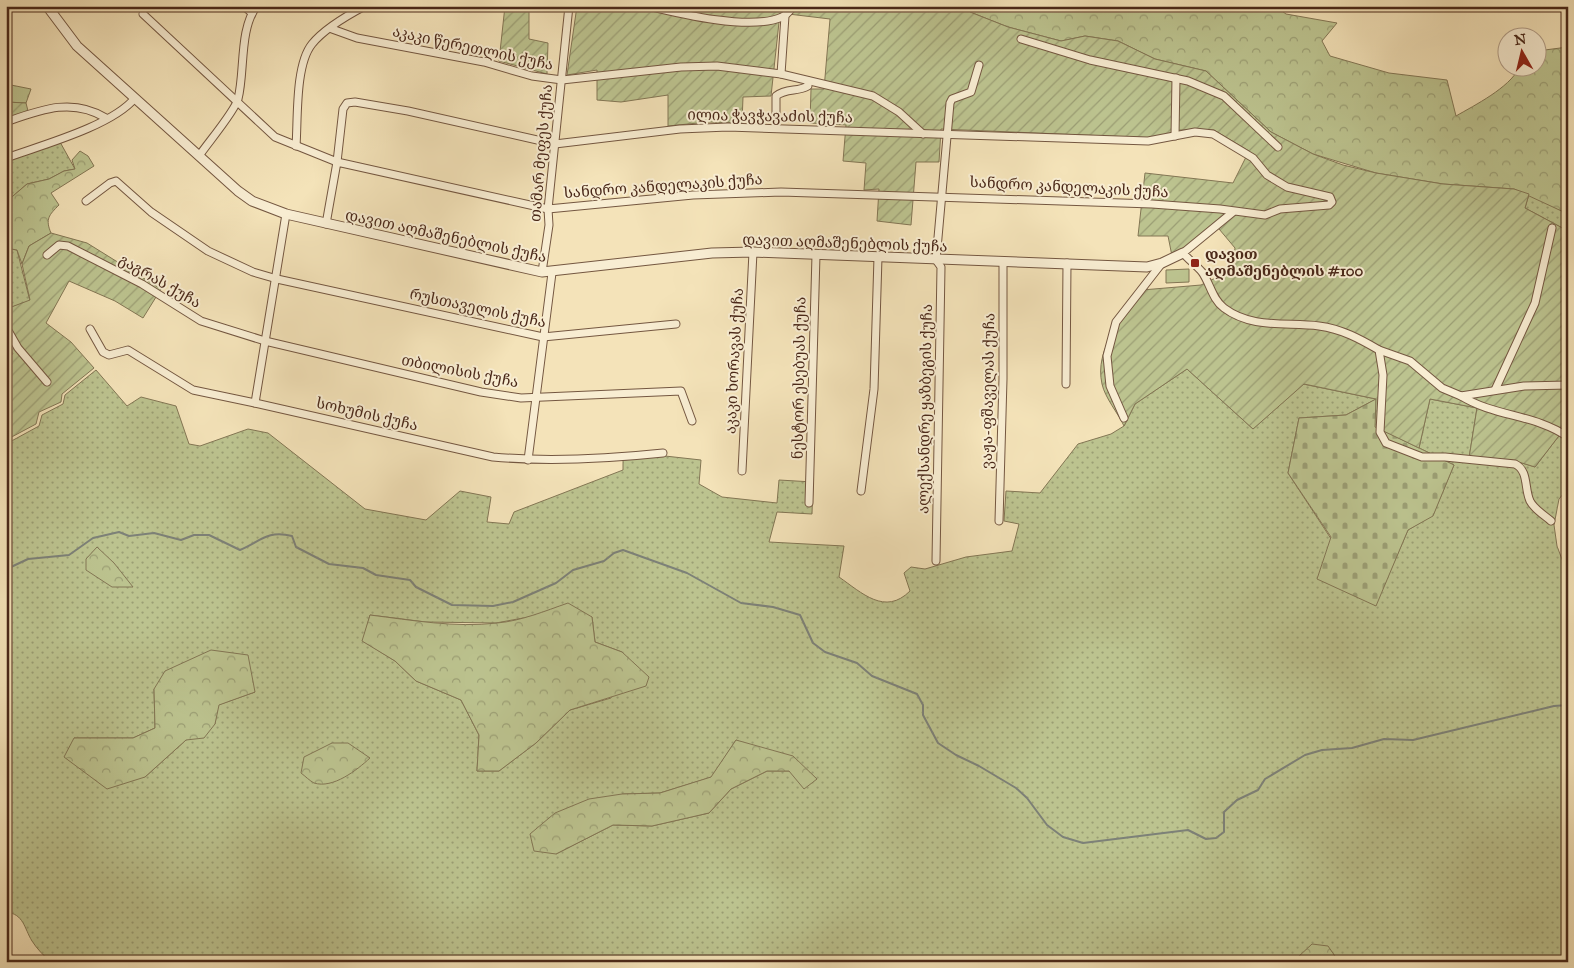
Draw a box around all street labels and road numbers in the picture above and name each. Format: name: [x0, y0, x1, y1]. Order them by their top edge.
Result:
street label: აკაკი წერეთლის ქუჩა: [391, 22, 555, 74]
street label: თამარ მეფეს ქუჩა: [526, 83, 556, 223]
street label: ილია ჭავჭავაძის ქუჩა: [687, 106, 853, 126]
street label: სანდრო კანდელაკის ქუჩა: [563, 170, 763, 202]
street label: სანდრო კანდელაკის ქუჩა: [969, 173, 1169, 201]
street label: დავით აღმაშენებლის ქუჩა: [344, 206, 548, 266]
street label: დავით აღმაშენებლის ქუჩა: [742, 230, 948, 256]
street label: გაგრას ქუჩა: [116, 250, 204, 312]
street label: რუსთაველის ქუჩა: [408, 285, 548, 331]
street label: აკაკი ხორავას ქუჩა: [721, 287, 747, 435]
street label: ნესტორ ესებუას ქუჩა: [789, 296, 809, 460]
street label: ალექსანდრე ყაზბეგის ქუჩა: [914, 304, 936, 514]
street label: ვაჟა-ფშაველას ქუჩა: [978, 313, 998, 469]
street label: თბილისის ქუჩა: [400, 351, 520, 391]
street label: სოხუმის ქუჩა: [314, 394, 420, 434]

